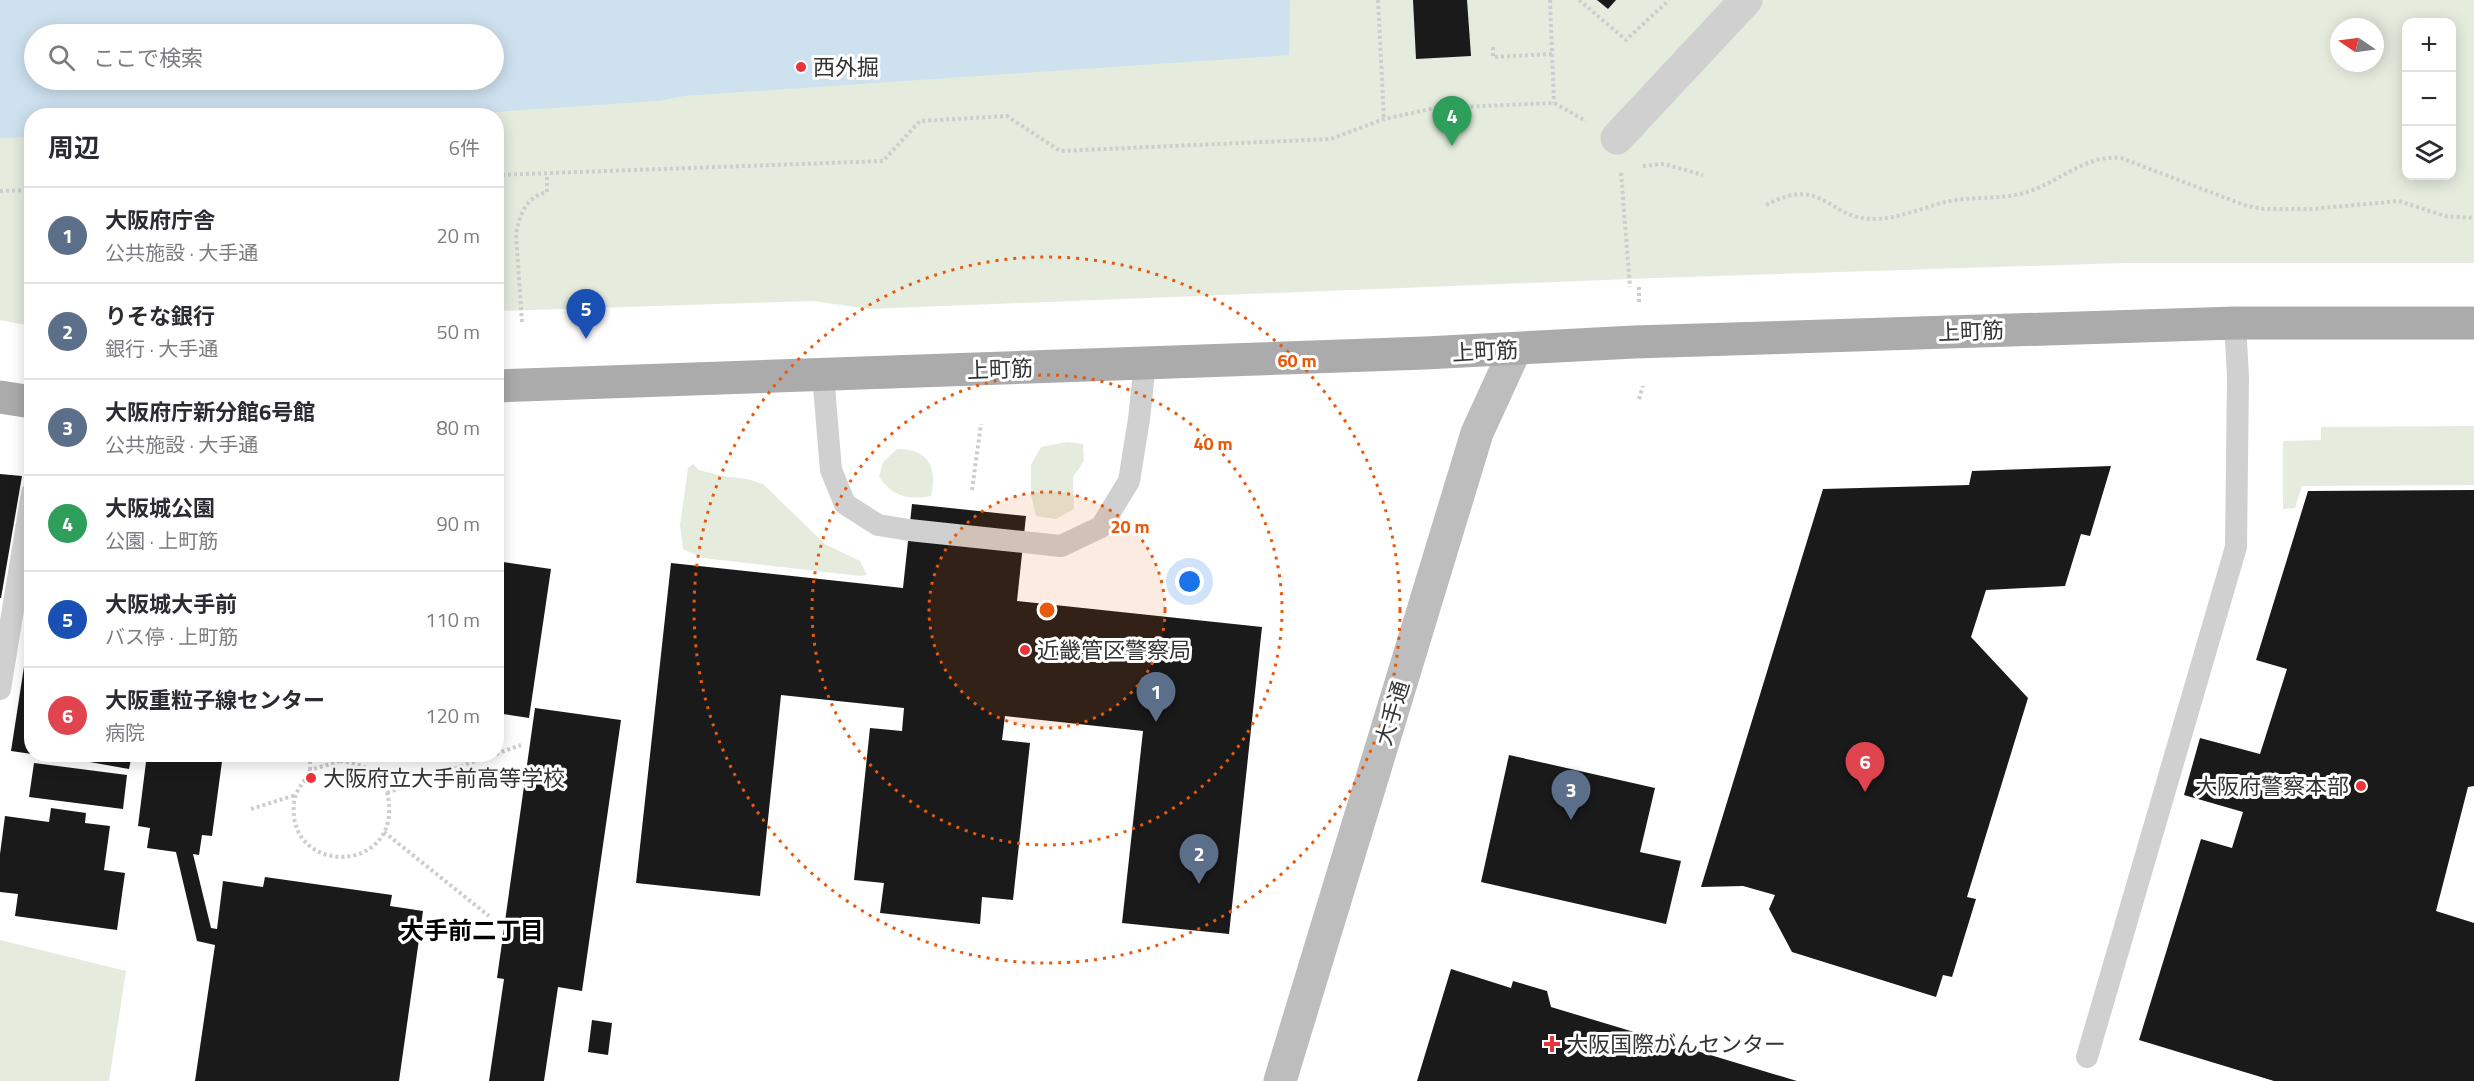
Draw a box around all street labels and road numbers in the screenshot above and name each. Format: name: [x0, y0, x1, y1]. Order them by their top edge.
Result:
street label: 上町筋: [1937, 313, 2005, 349]
street label: 上町筋: [1451, 332, 1519, 370]
street label: 上町筋: [966, 351, 1034, 387]
street label: 大手通: [1366, 676, 1418, 750]

